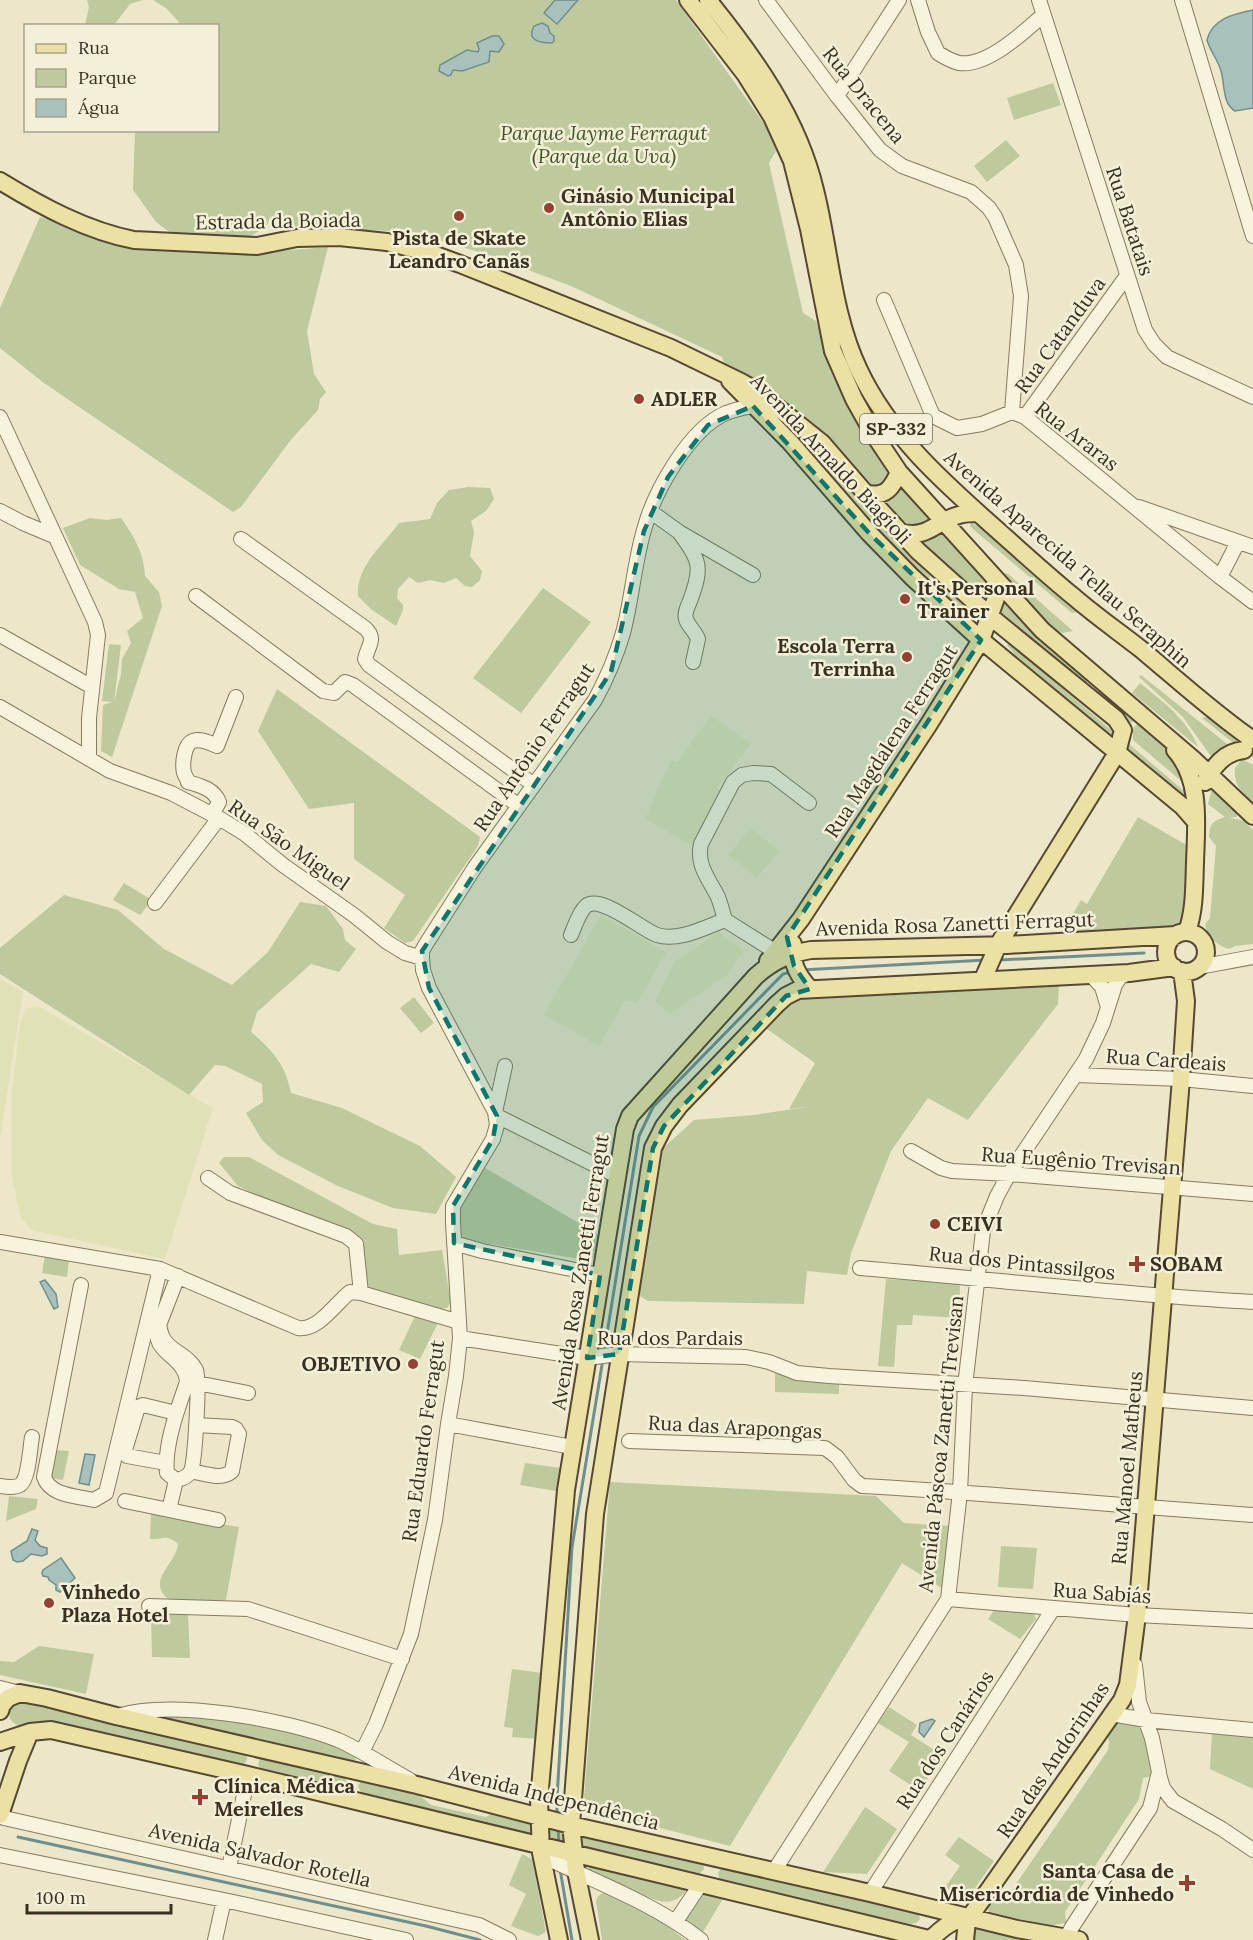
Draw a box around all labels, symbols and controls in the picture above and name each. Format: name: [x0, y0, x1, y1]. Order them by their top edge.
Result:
legend: [24, 24, 219, 132]
text: Rua: [78, 36, 109, 59]
street label: Rua Dracena: [818, 41, 911, 148]
text: Parque: [78, 66, 137, 89]
text: Água: [77, 96, 119, 119]
park label: Parque Jayme Ferragut (Parque da Uva): [500, 120, 708, 169]
street label: Rua Batatais: [1101, 163, 1160, 279]
place label: Ginásio Municipal Antônio Elias: [561, 183, 735, 231]
marker: Ginásio Municipal Antônio Elias: [542, 201, 556, 215]
street label: Estrada da Boiada: [195, 207, 361, 234]
marker: Pista de Skate Leandro Canãs: [452, 209, 466, 223]
place label: Pista de Skate Leandro Canãs: [388, 225, 530, 273]
street label: Rua Catanduva: [1009, 271, 1110, 398]
street label: Avenida Arnaldo Biagioli: [745, 367, 917, 549]
place label: ADLER: [651, 386, 718, 411]
marker: ADLER: [632, 392, 646, 406]
street label: Rua Araras: [1030, 395, 1124, 476]
road number: SP-332: [860, 414, 932, 444]
street label: Avenida Aparecida Tellau Seraphin: [939, 444, 1197, 673]
place label: It's Personal Trainer: [917, 575, 1034, 623]
marker: It's Personal Trainer: [898, 592, 912, 606]
place label: Escola Terra Terrinha: [777, 633, 896, 681]
street label: Rua Magdalena Ferragut: [819, 639, 963, 842]
marker: Escola Terra Terrinha: [900, 650, 914, 664]
street label: Rua Antônio Ferragut: [468, 657, 600, 836]
street label: Rua São Miguel: [224, 794, 355, 896]
street label: Avenida Rosa Zanetti Ferragut: [814, 906, 1095, 941]
street label: Rua Cardeais: [1105, 1043, 1227, 1076]
street label: Avenida Rosa Zanetti Ferragut: [545, 1132, 614, 1413]
street label: Rua Eugênio Trevisan: [980, 1141, 1182, 1180]
place label: CEIVI: [947, 1211, 1003, 1236]
marker: CEIVI: [928, 1217, 942, 1231]
street label: Rua dos Pintassilgos: [927, 1240, 1117, 1285]
place label: SOBAM: [1150, 1251, 1223, 1276]
marker: SOBAM: [1128, 1255, 1146, 1273]
street label: Avenida Páscoa Zanetti Trevisan: [912, 1294, 969, 1595]
street label: Rua dos Pardais: [597, 1325, 743, 1350]
street label: Rua Eduardo Ferragut: [396, 1338, 449, 1544]
place label: OBJETIVO: [301, 1351, 401, 1376]
marker: OBJETIVO: [406, 1357, 420, 1371]
street label: Rua Manoel Matheus: [1106, 1370, 1147, 1566]
street label: Rua das Arapongas: [647, 1409, 823, 1444]
street label: Rua Sabiás: [1052, 1577, 1152, 1608]
place label: Vinhedo Plaza Hotel: [61, 1579, 169, 1627]
marker: Vinhedo Plaza Hotel: [42, 1596, 56, 1610]
street label: Rua dos Canários: [890, 1666, 999, 1814]
street label: Rua das Andorinhas: [991, 1677, 1114, 1843]
street label: Avenida Independência: [445, 1758, 662, 1835]
place label: Clínica Médica Meirelles: [214, 1773, 355, 1821]
marker: Clínica Médica Meirelles: [191, 1788, 209, 1806]
street label: Avenida Salvador Rotella: [146, 1817, 374, 1892]
place label: Santa Casa de Misericórdia de Vinhedo: [939, 1858, 1174, 1906]
marker: Santa Casa de Misericórdia de Vinhedo: [1178, 1874, 1196, 1892]
scale bar: [27, 1877, 171, 1915]
text: 100 m: [36, 1886, 86, 1909]

